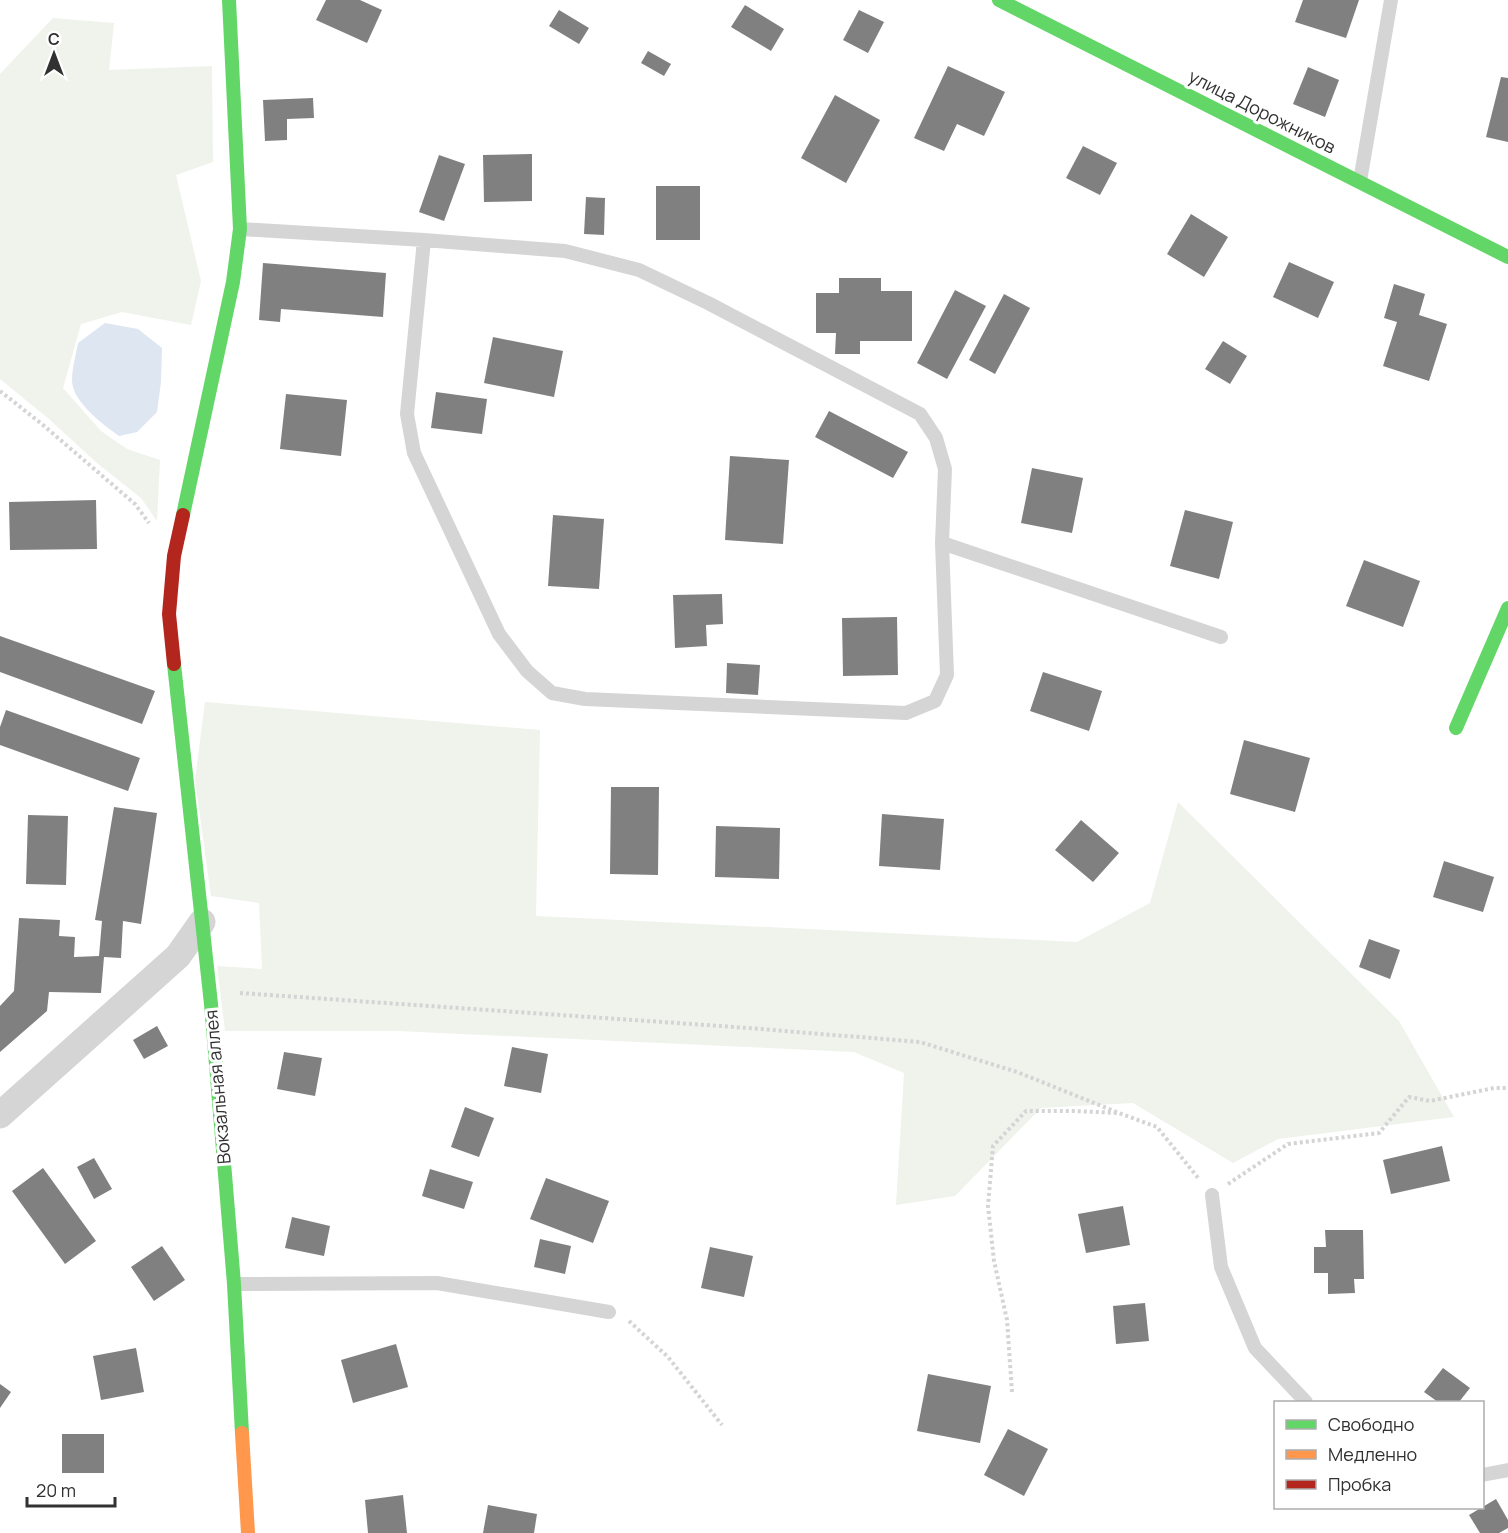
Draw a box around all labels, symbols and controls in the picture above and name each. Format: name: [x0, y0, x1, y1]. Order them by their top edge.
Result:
north arrow: [24, 24, 84, 84]
text: С: [48, 28, 60, 50]
street label: улица Дорожников: [1185, 64, 1340, 159]
street label: Вокзальная аллея: [198, 1009, 236, 1165]
legend: [1274, 1401, 1484, 1509]
text: Свободно: [1328, 1412, 1414, 1436]
text: Медленно: [1328, 1442, 1417, 1466]
scale bar: [27, 1470, 116, 1508]
text: Пробка: [1328, 1472, 1391, 1496]
text: 20 m: [36, 1478, 76, 1502]

